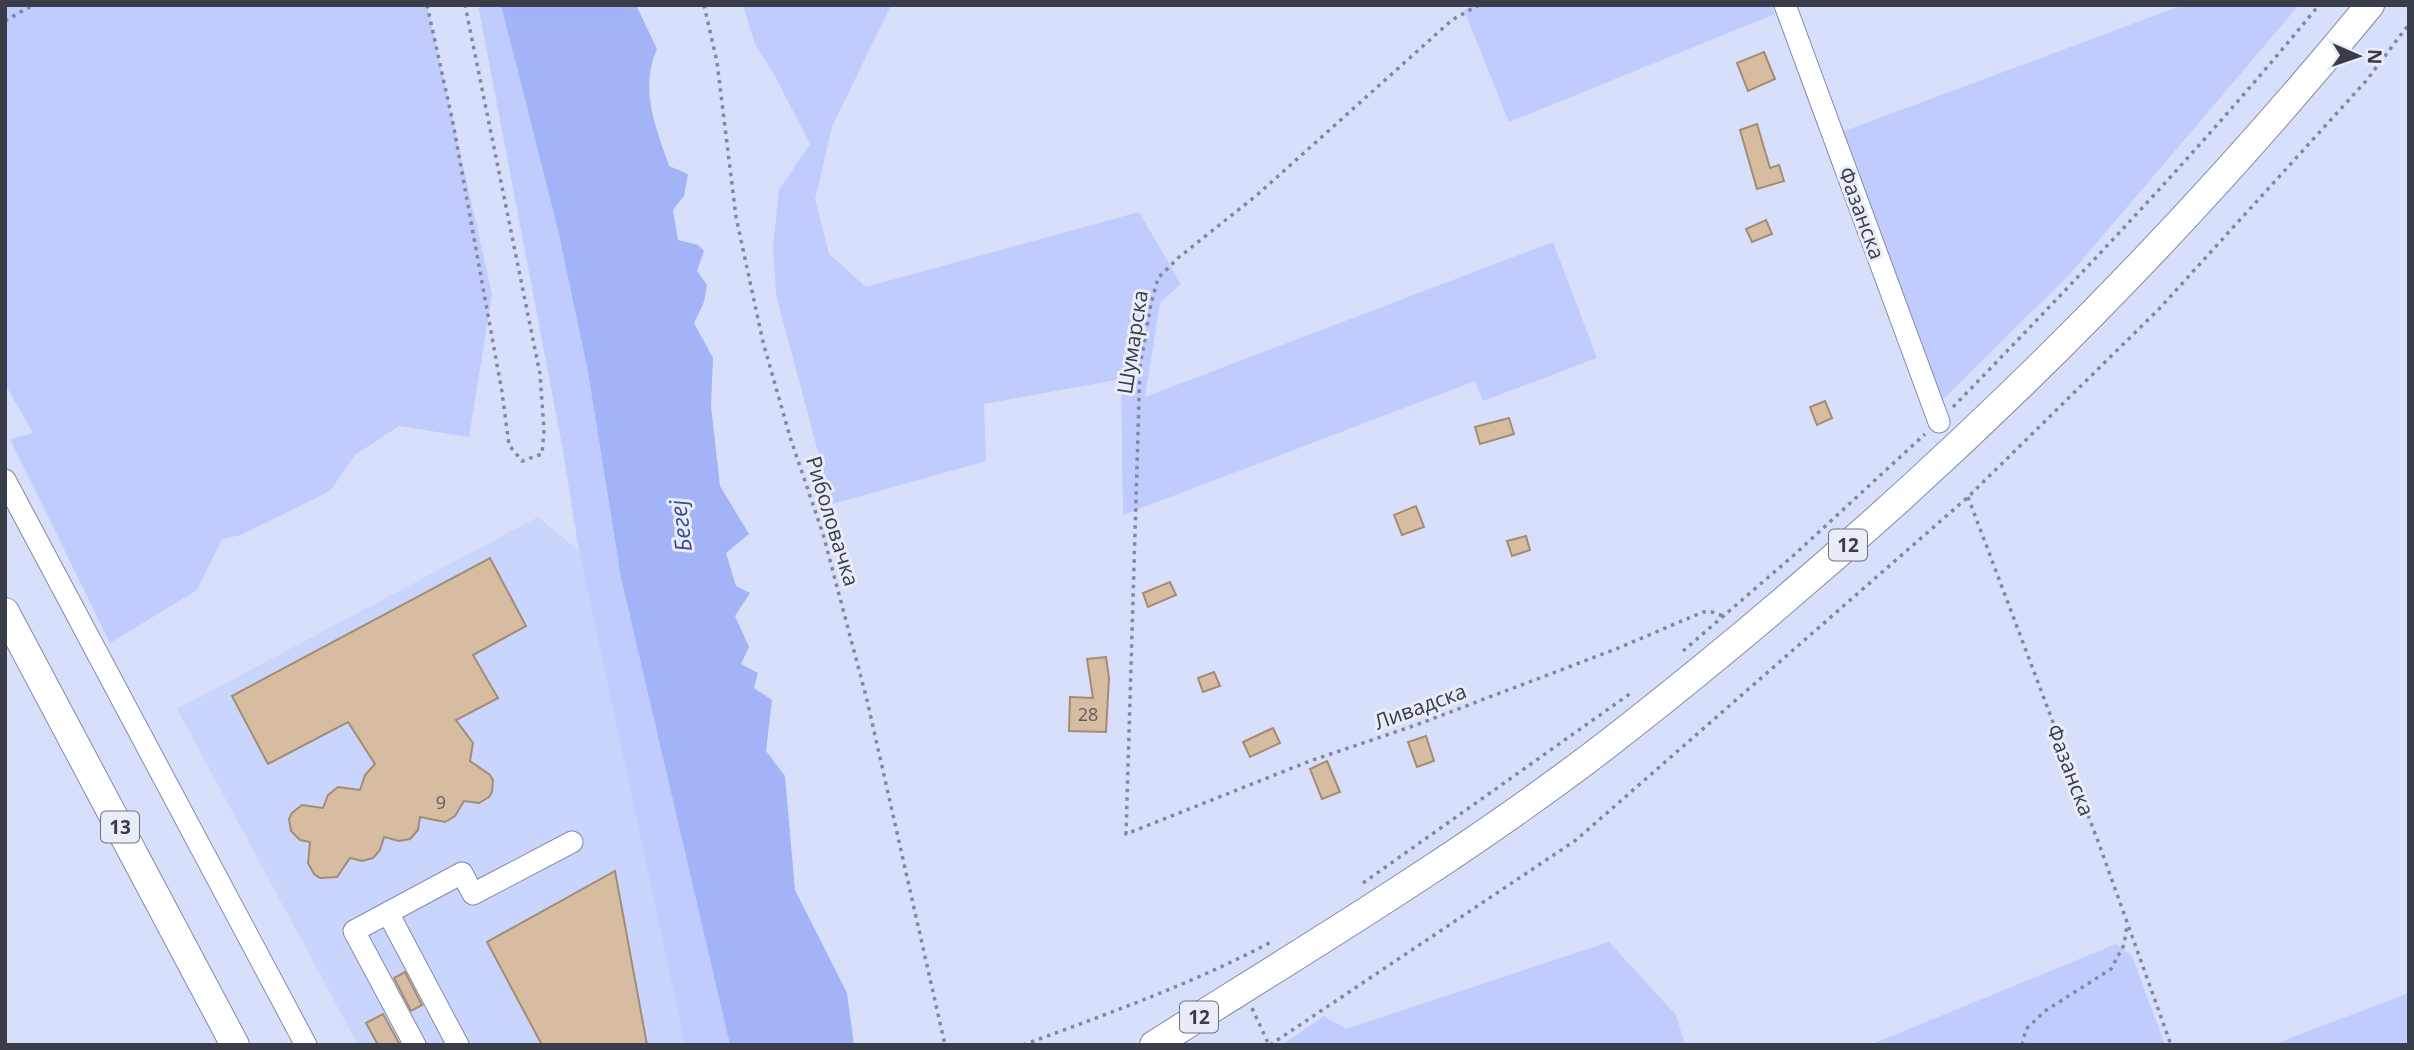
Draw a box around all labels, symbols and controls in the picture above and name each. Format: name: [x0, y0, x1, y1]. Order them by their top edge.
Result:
north arrow: [2323, 21, 2393, 91]
text: N: [2362, 48, 2388, 65]
street label: Фазанска: [1832, 163, 1892, 263]
street label: Шумарска: [1110, 288, 1154, 396]
street label: Риболовачка: [800, 452, 866, 590]
water label: Бегеј: [661, 497, 699, 554]
road number: 12: [1829, 530, 1867, 560]
street label: Ливадска: [1370, 676, 1470, 736]
house number: 28: [1078, 702, 1098, 726]
street label: Фазанска: [2041, 720, 2101, 820]
house number: 9: [436, 790, 446, 814]
road number: 13: [101, 812, 139, 842]
road number: 12: [1180, 1001, 1218, 1032]

